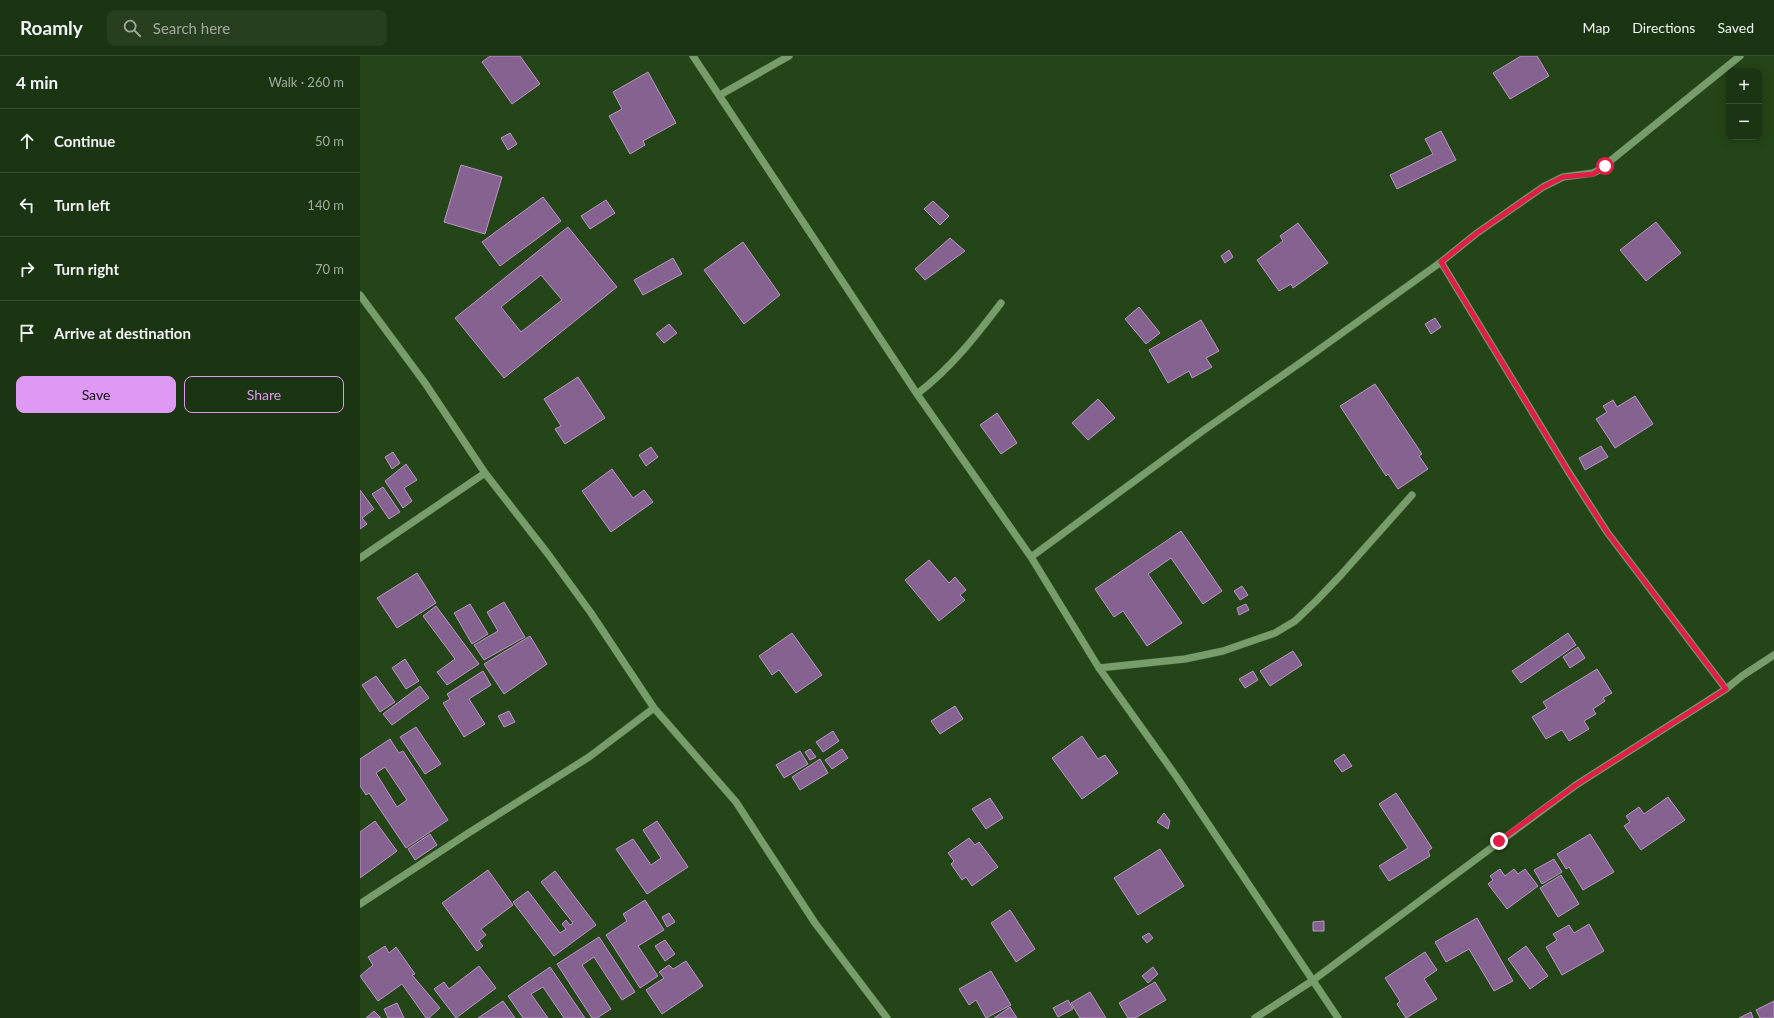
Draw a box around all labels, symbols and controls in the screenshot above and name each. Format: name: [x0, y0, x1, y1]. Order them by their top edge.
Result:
search box: [107, 10, 387, 46]
text: Roamly: [20, 16, 83, 39]
icon: search: [121, 17, 143, 39]
text: Search here: [153, 19, 230, 37]
text: Map: [1583, 19, 1610, 36]
text: Directions: [1632, 19, 1695, 36]
text: Saved: [1717, 19, 1754, 36]
map controls: [1726, 68, 1762, 140]
button: +: [1726, 68, 1762, 104]
text: 4 min: [16, 72, 58, 93]
text: Walk · 260 m: [268, 74, 344, 90]
button: −: [1726, 104, 1762, 140]
icon: ahead: [16, 130, 38, 152]
text: Continue: [54, 132, 115, 150]
text: 50 m: [315, 133, 344, 149]
route start: [1596, 157, 1614, 175]
icon: left: [16, 194, 38, 216]
text: Turn left: [54, 196, 110, 214]
text: 140 m: [307, 197, 344, 213]
icon: right: [16, 258, 38, 280]
text: Turn right: [54, 260, 119, 278]
text: 70 m: [315, 261, 344, 277]
icon: arrive: [16, 322, 38, 344]
text: Arrive at destination: [54, 324, 191, 342]
button: Save: [16, 376, 176, 413]
button: Share: [184, 376, 344, 413]
route end: [1490, 832, 1508, 850]

